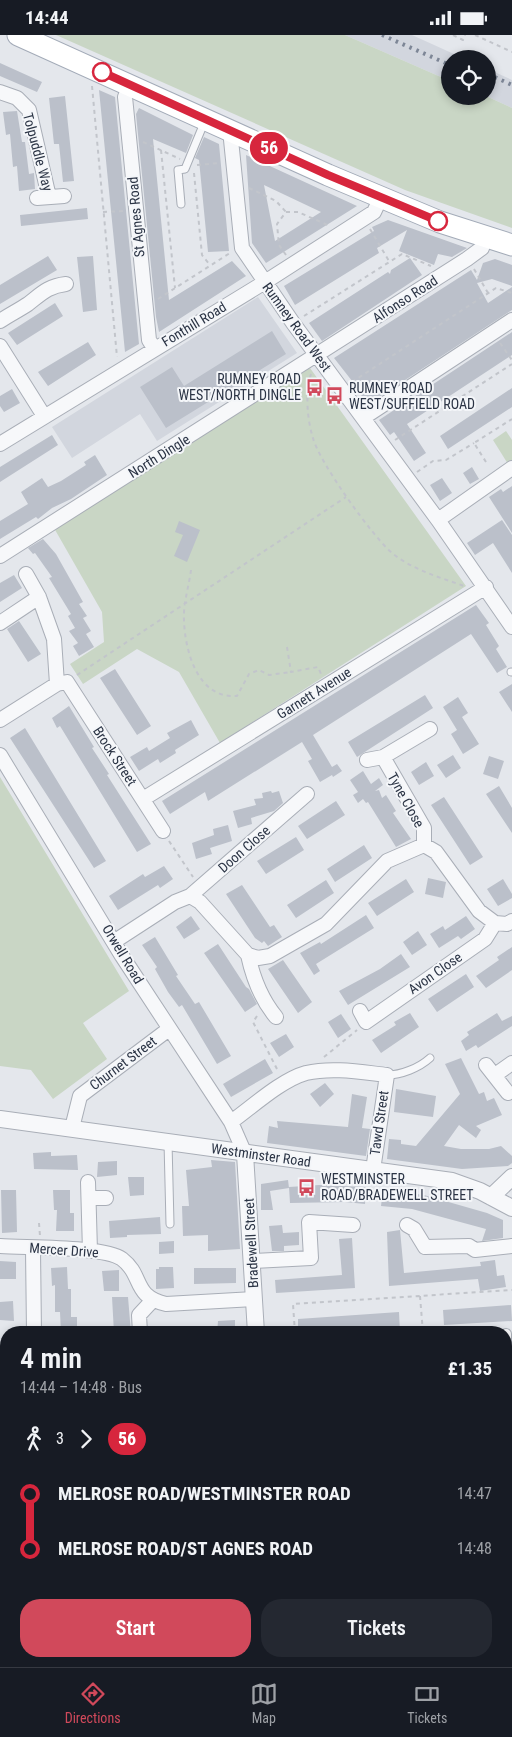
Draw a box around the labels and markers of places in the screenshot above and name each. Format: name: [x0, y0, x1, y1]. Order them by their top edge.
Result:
unlabelled marker: [92, 62, 112, 82]
unlabelled marker: [428, 211, 448, 231]
place label: RUMNEY ROAD WEST/NORTH DINGLE: [178, 371, 301, 403]
bus stop icon: RUMNEY ROAD WEST/NORTH DINGLE: [305, 377, 325, 397]
place label: RUMNEY ROAD WEST/SUFFIELD ROAD: [349, 380, 475, 412]
bus stop icon: RUMNEY ROAD WEST/SUFFIELD ROAD: [325, 386, 345, 406]
place label: WESTMINSTER ROAD/BRADEWELL STREET: [321, 1171, 474, 1203]
bus stop icon: WESTMINSTER ROAD/BRADEWELL STREET: [297, 1177, 317, 1197]

